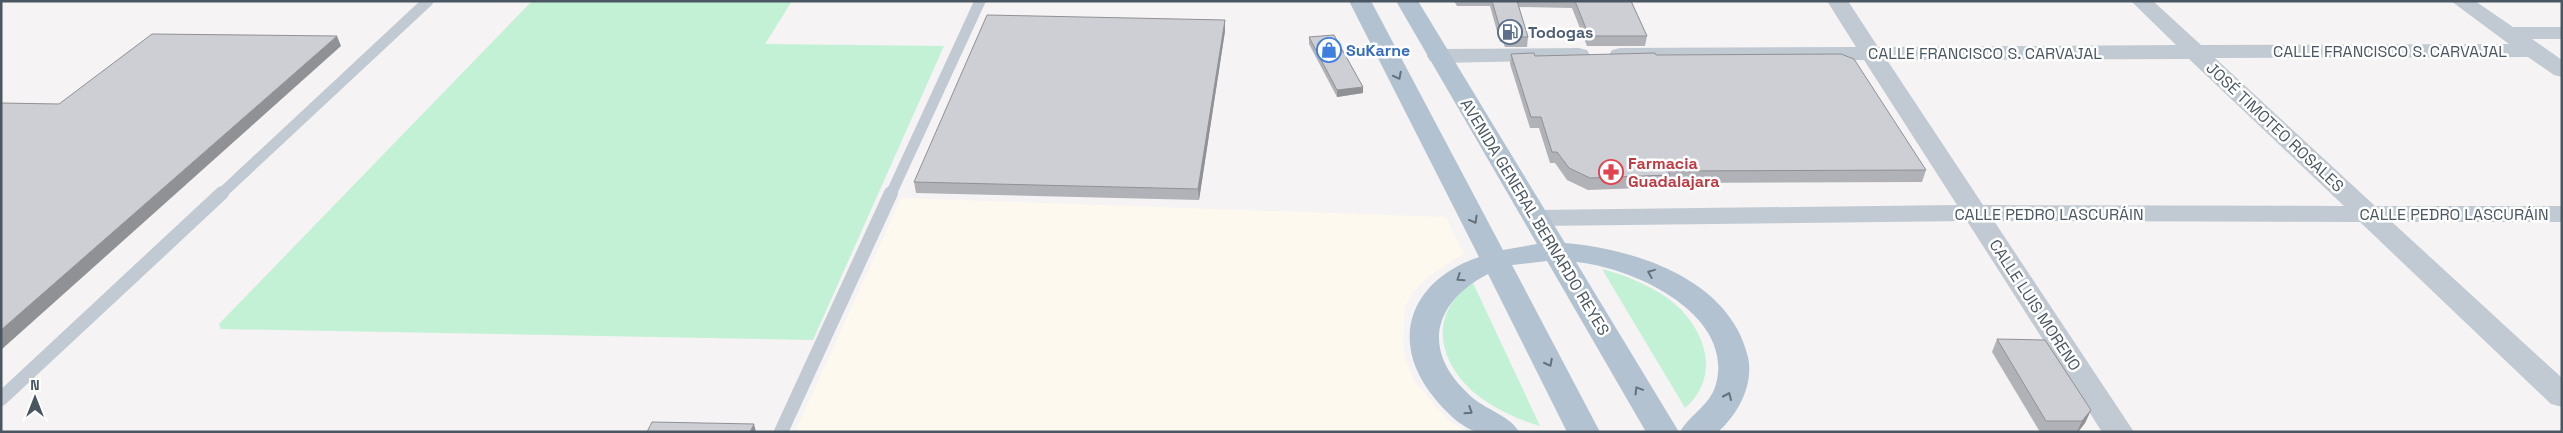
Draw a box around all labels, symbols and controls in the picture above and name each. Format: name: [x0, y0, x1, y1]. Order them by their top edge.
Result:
fuel station icon: Todogas: [1497, 19, 1523, 45]
place label: Todogas: [1528, 22, 1593, 43]
shop icon: SuKarne: [1316, 37, 1342, 63]
place label: SuKarne: [1346, 40, 1410, 61]
street label: CALLE FRANCISCO S. CARVAJAL: [2273, 41, 2507, 62]
street label: CALLE FRANCISCO S. CARVAJAL: [1868, 43, 2102, 64]
street label: JOSÉ TIMOTEO ROSALES: [2202, 57, 2349, 197]
one-way arrow: [1392, 70, 1402, 79]
street label: AVENIDA GENERAL BERNARDO REYES: [1456, 95, 1614, 339]
place label: Farmacia Guadalajara: [1628, 153, 1719, 192]
pharmacy icon: Farmacia Guadalajara: [1598, 159, 1624, 185]
street label: CALLE PEDRO LASCURÁIN: [1954, 204, 2144, 225]
street label: CALLE PEDRO LASCURÁIN: [2359, 204, 2549, 225]
one-way arrow: [1467, 214, 1477, 223]
street label: CALLE LUIS MORENO: [1985, 235, 2085, 375]
one-way arrow: [1647, 269, 1655, 279]
one-way arrow: [1456, 272, 1465, 281]
one-way arrow: [1543, 358, 1553, 367]
north arrow: [10, 373, 60, 423]
text: N: [30, 376, 40, 394]
one-way arrow: [1635, 386, 1645, 395]
one-way arrow: [1721, 392, 1732, 401]
one-way arrow: [1464, 405, 1473, 414]

